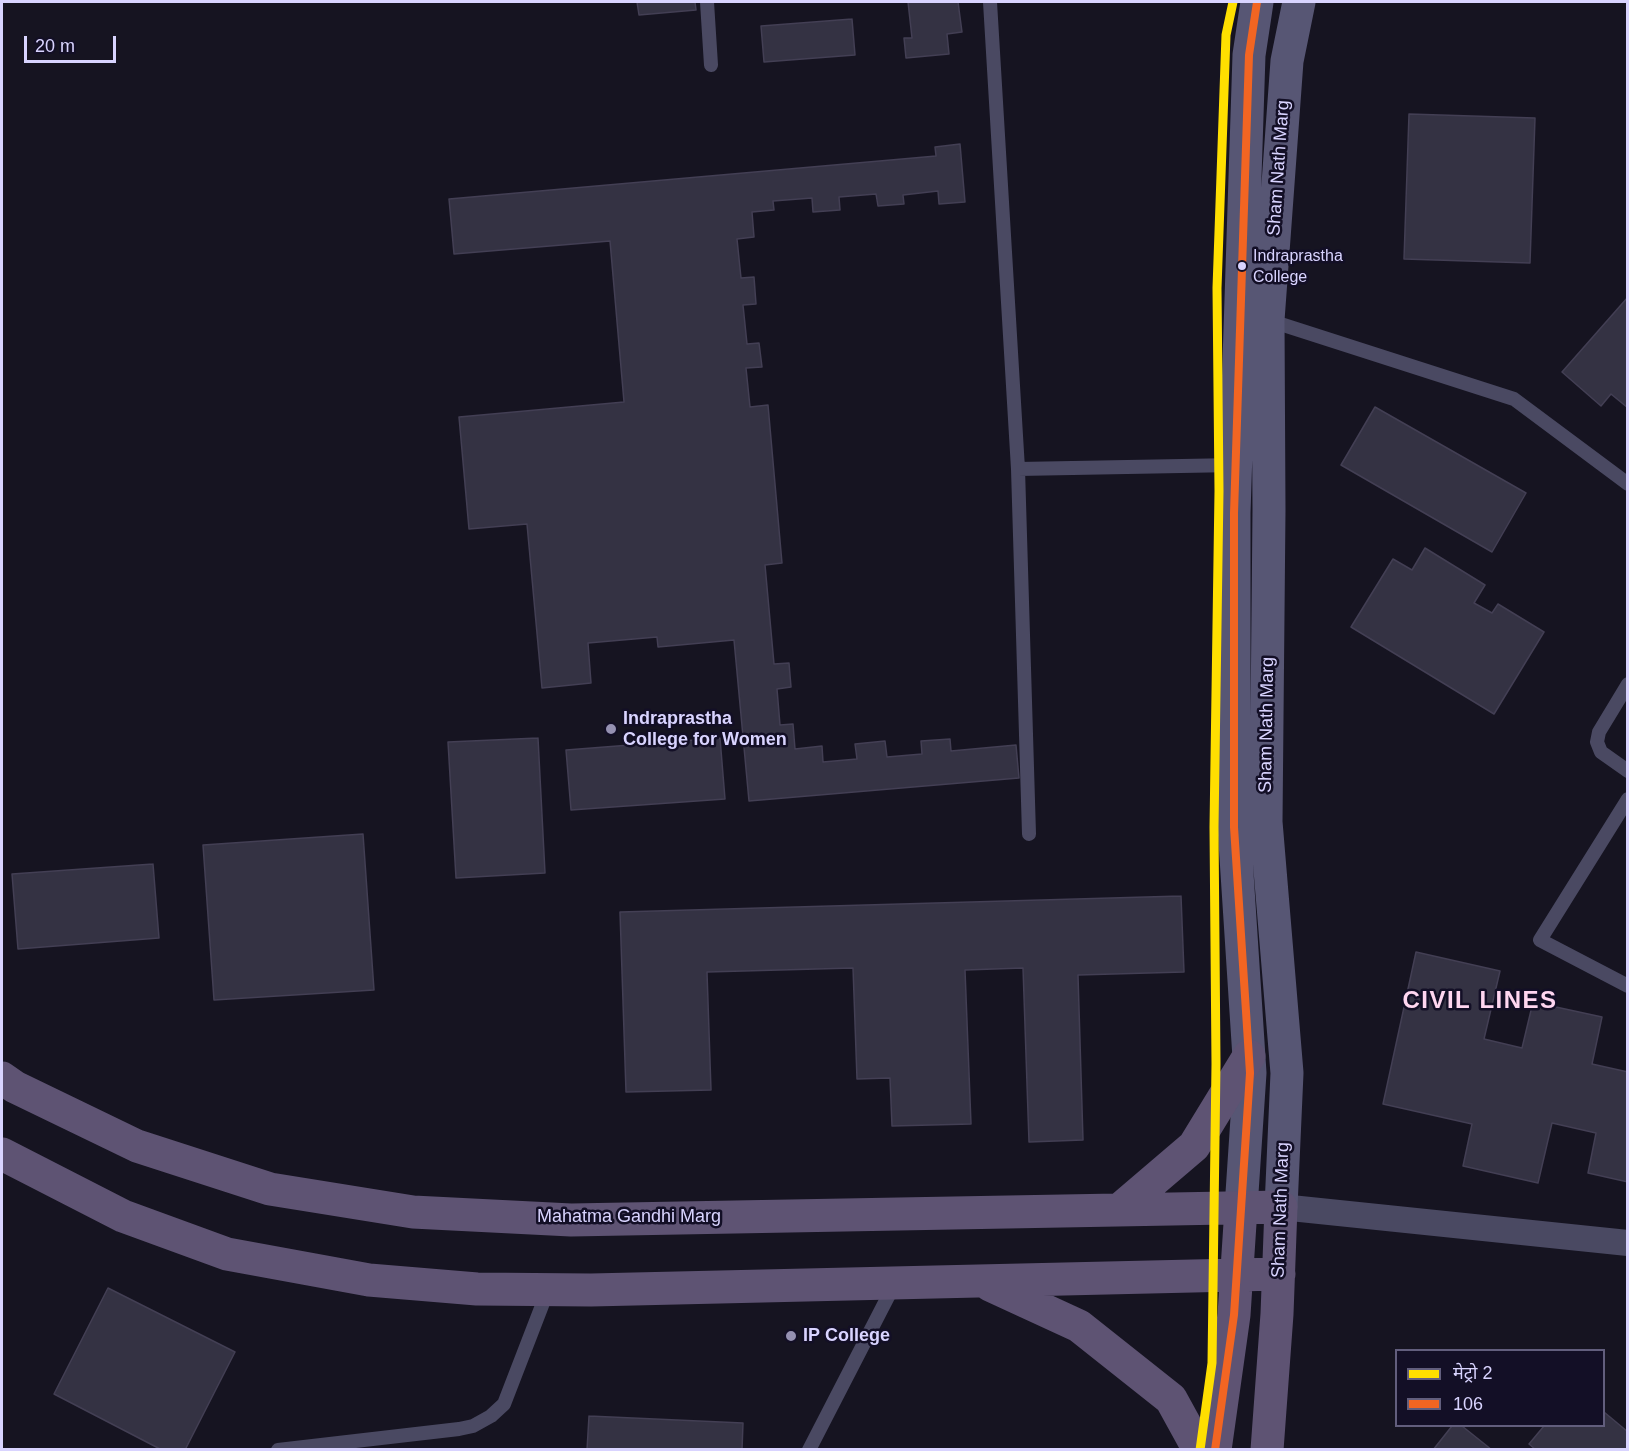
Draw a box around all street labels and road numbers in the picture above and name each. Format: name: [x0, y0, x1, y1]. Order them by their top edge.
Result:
street label: Sham Nath Marg: [1263, 99, 1295, 237]
street label: Sham Nath Marg: [1255, 657, 1279, 793]
street label: Sham Nath Marg: [1268, 1142, 1294, 1278]
street label: Mahatma Gandhi Marg: [537, 1206, 721, 1228]

